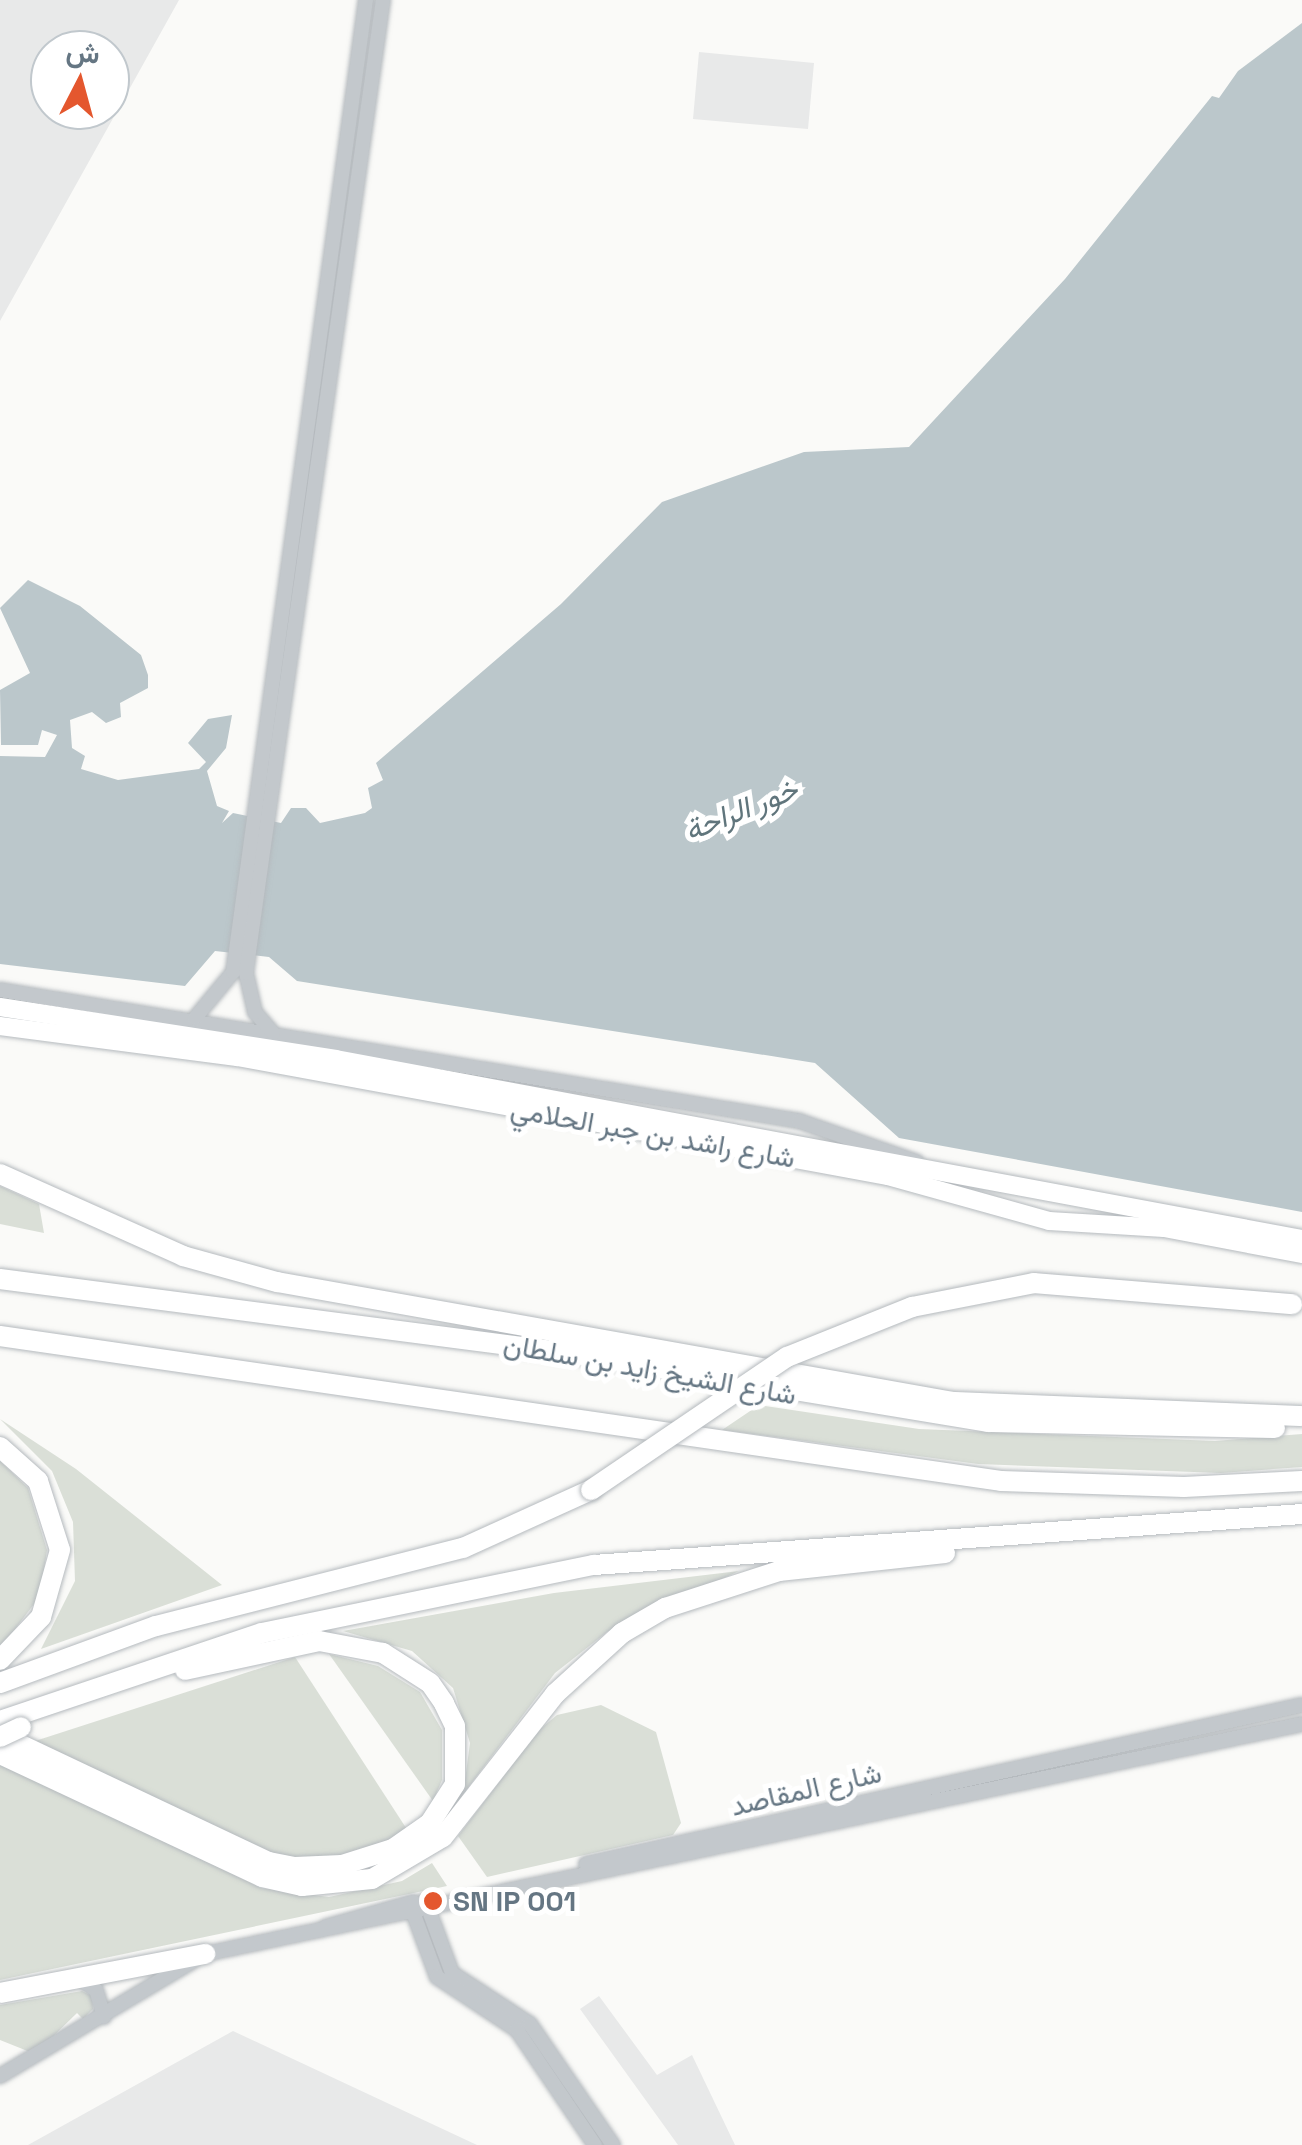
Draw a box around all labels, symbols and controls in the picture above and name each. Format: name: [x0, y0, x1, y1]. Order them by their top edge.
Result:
north arrow: [30, 30, 130, 130]
text: ش: [64, 32, 102, 72]
water label: خور الراحة: [679, 771, 803, 849]
street label: شارع راشد بن جبر الحلامي: [508, 1091, 798, 1175]
street label: شارع الشيخ زايد بن سلطان: [501, 1327, 799, 1411]
street label: شارع المقاصد: [727, 1755, 885, 1823]
place label: SN IP 001: [453, 1884, 576, 1918]
marker: SN IP 001: [422, 1890, 444, 1912]

